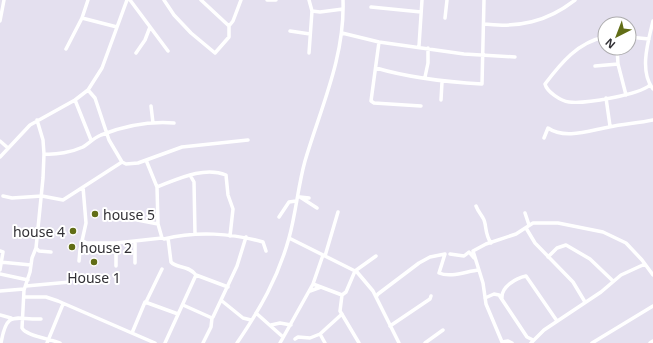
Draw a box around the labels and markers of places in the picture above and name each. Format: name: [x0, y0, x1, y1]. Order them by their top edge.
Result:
place label: house 5: [103, 205, 155, 224]
marker: house 5: [90, 209, 100, 219]
place label: house 4: [13, 222, 65, 241]
marker: house 4: [68, 226, 78, 236]
place label: house 2: [80, 238, 132, 257]
marker: house 2: [67, 242, 77, 252]
marker: House 1: [89, 257, 99, 267]
place label: House 1: [67, 268, 121, 287]

